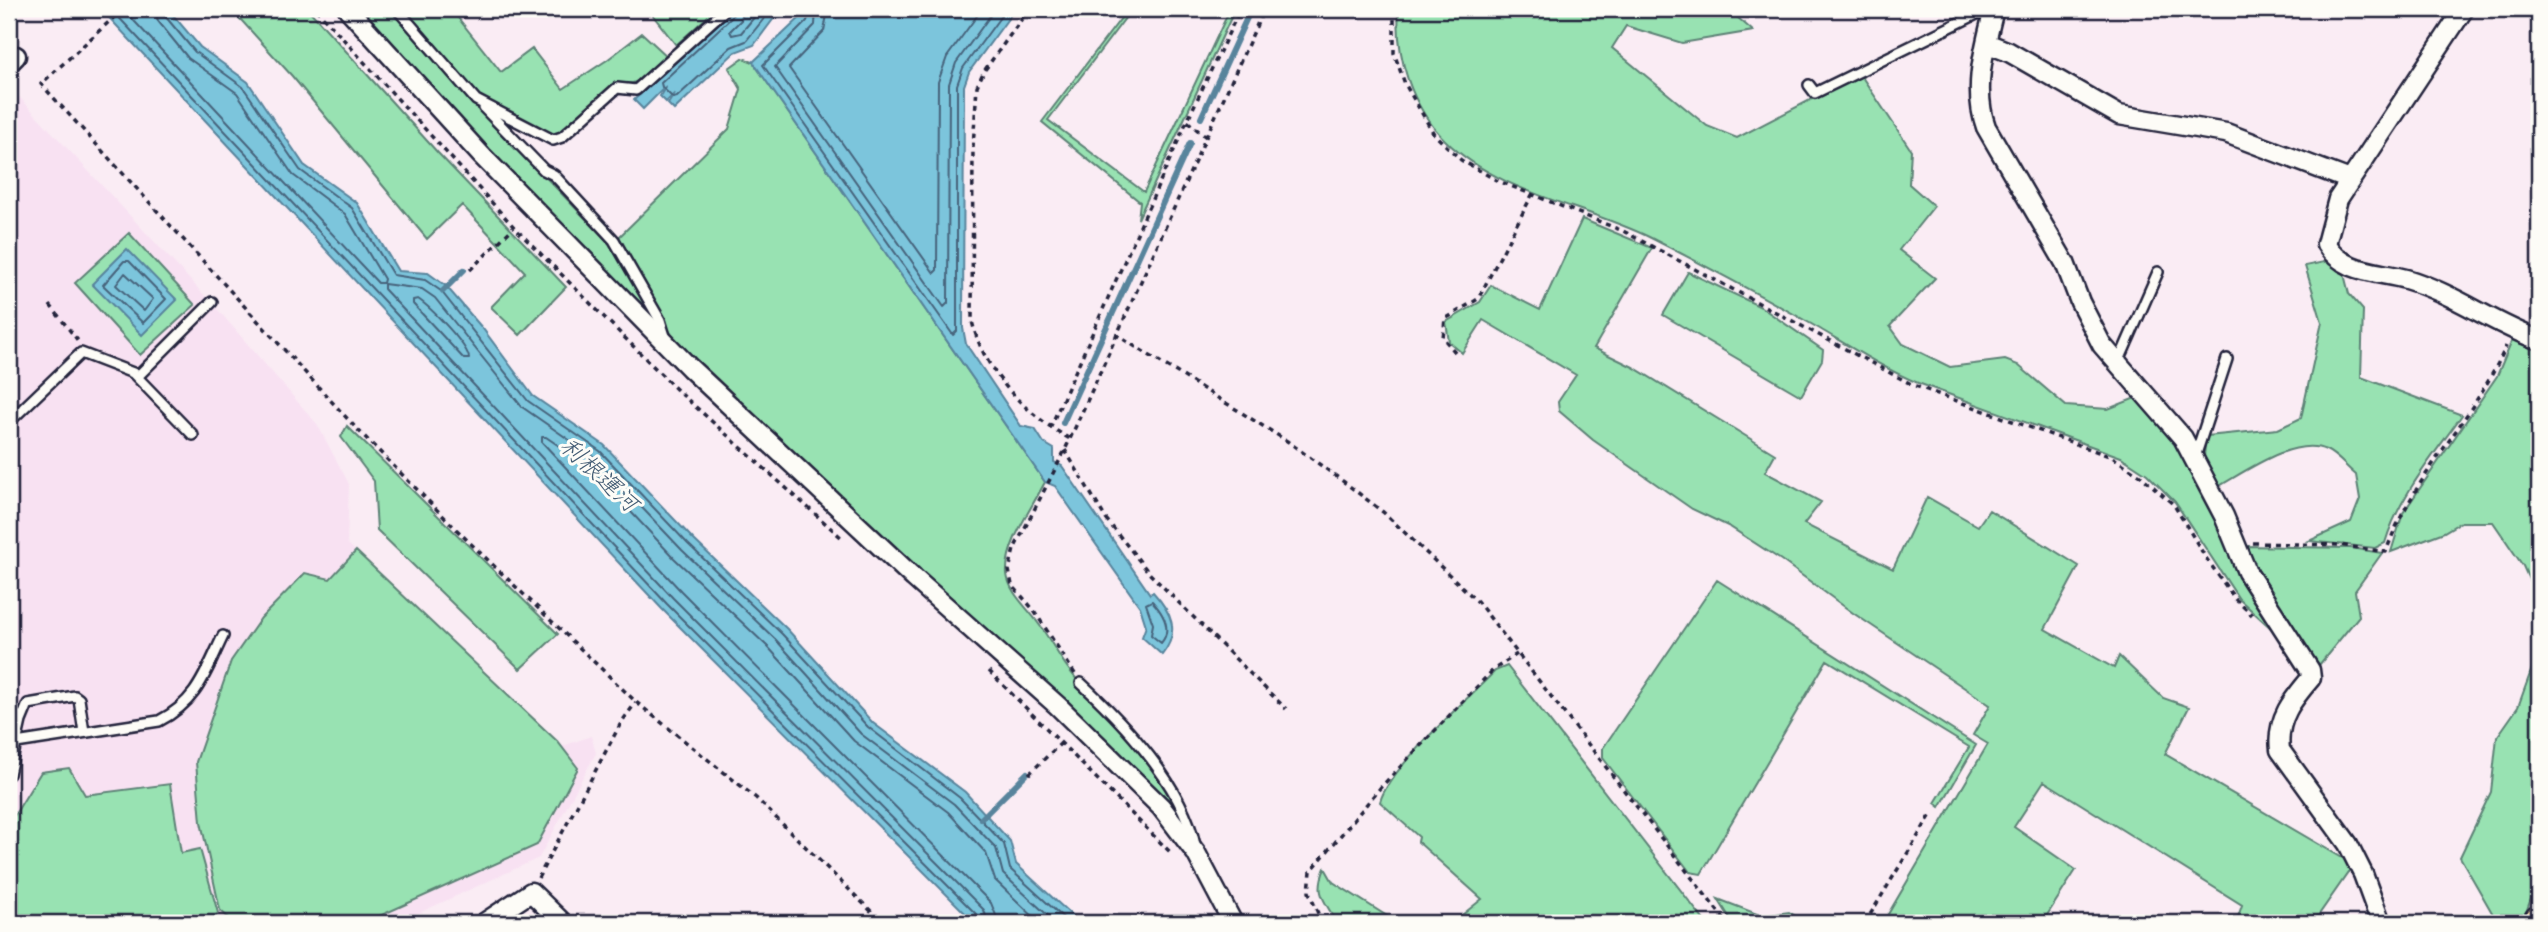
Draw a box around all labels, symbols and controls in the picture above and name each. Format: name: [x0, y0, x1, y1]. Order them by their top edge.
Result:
water label: 利根運河: [552, 433, 645, 522]

